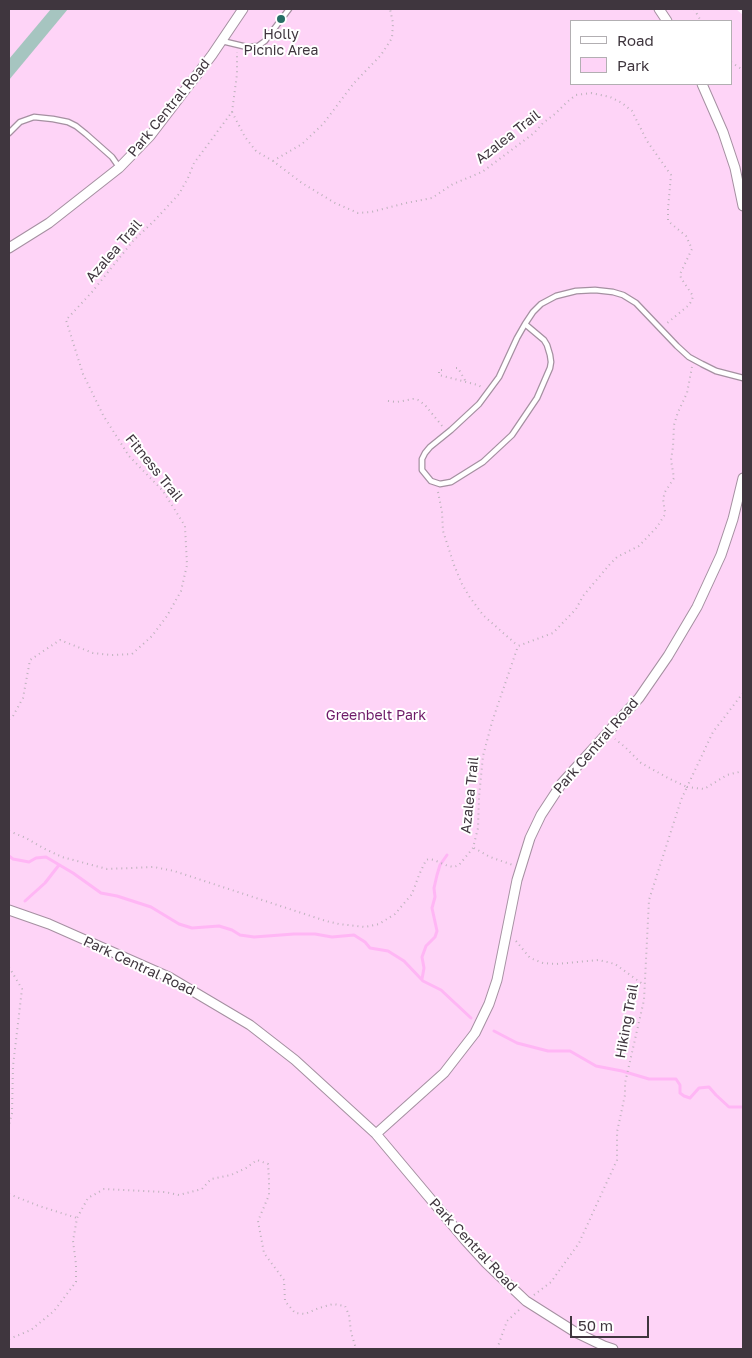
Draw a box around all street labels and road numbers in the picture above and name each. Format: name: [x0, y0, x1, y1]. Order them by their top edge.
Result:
street label: Park Central Road: [124, 56, 214, 160]
street label: Azalea Trail: [472, 107, 544, 167]
street label: Azalea Trail: [82, 216, 146, 286]
street label: Fitness Trail: [122, 431, 186, 505]
street label: Park Central Road: [550, 695, 642, 797]
street label: Azalea Trail: [458, 756, 482, 834]
street label: Park Central Road: [81, 933, 197, 999]
street label: Hiking Trail: [612, 982, 642, 1060]
street label: Park Central Road: [426, 1195, 520, 1295]

